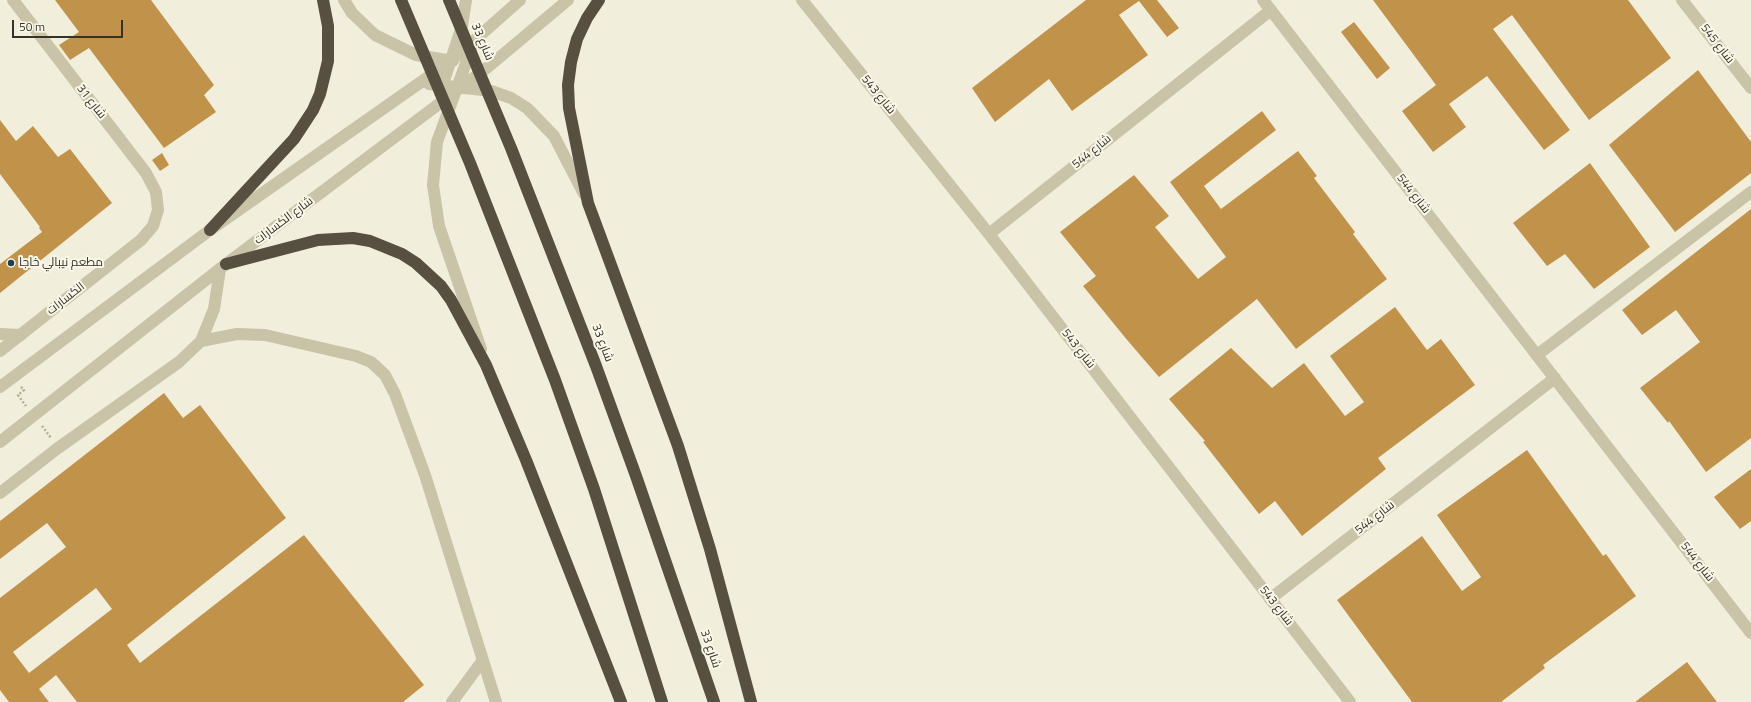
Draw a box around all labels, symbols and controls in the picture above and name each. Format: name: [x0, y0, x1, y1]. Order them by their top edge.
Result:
scale bar: [14, 12, 125, 38]
text: 50 m: [19, 17, 45, 36]
street label: شارع 33: [468, 21, 496, 63]
street label: شارع 545: [1697, 21, 1737, 67]
street label: شارع 543: [858, 73, 898, 117]
street label: شارع 31: [73, 82, 109, 122]
street label: شارع 544: [1070, 132, 1114, 172]
street label: شارع 544: [1393, 171, 1433, 217]
street label: شارع الكسارات: [252, 194, 316, 248]
place label: مطعم نيبالي خاجا: [19, 256, 103, 270]
marker: مطعم نيبالي خاجا: [6, 258, 16, 268]
street label: الكسارات: [44, 280, 88, 318]
street label: شارع 33: [588, 322, 616, 364]
street label: شارع 543: [1058, 326, 1098, 372]
street label: شارع 544: [1352, 498, 1398, 538]
street label: شارع 544: [1677, 539, 1717, 585]
street label: شارع 543: [1256, 583, 1296, 629]
street label: شارع 33: [697, 628, 723, 670]

